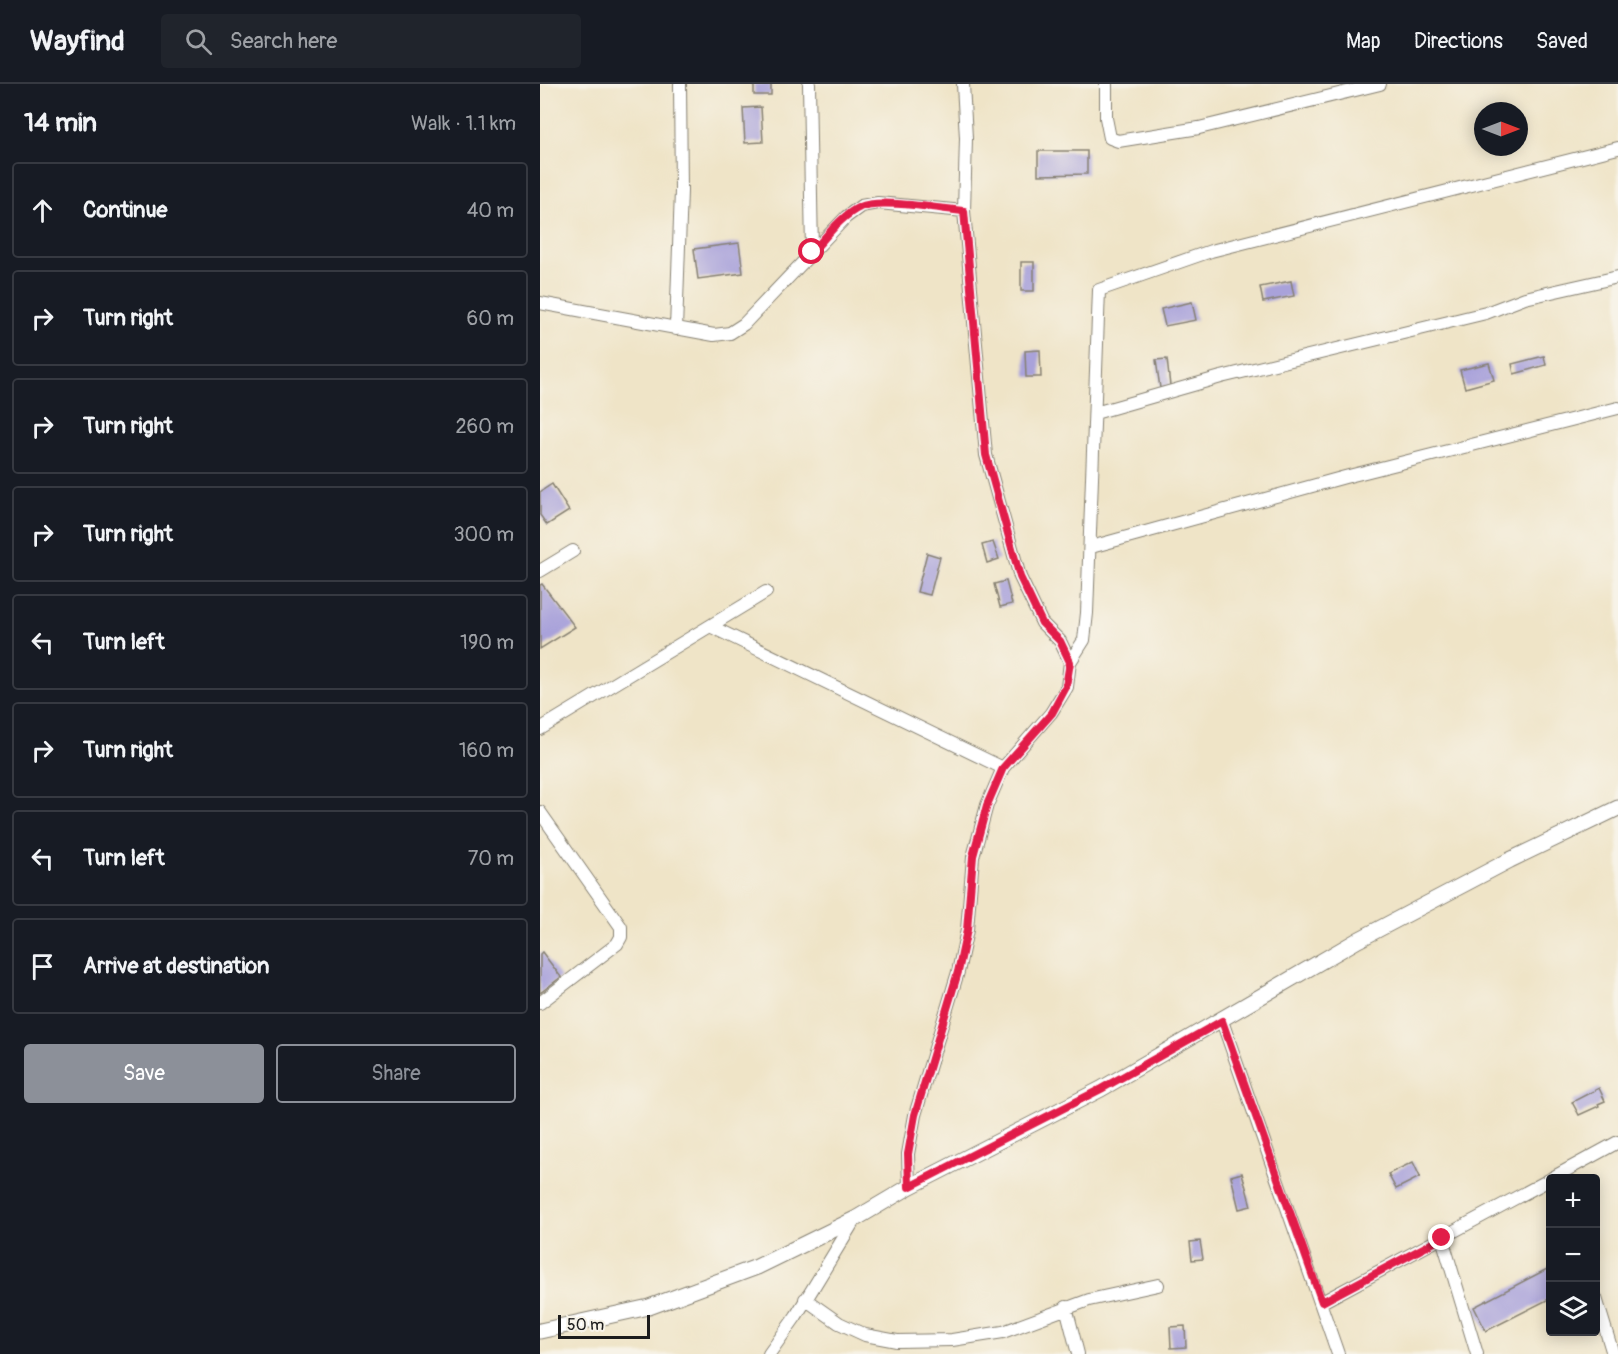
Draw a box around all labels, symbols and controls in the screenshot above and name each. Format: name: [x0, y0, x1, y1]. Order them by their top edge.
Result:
search box: [161, 14, 581, 68]
text: Wayfind: [30, 24, 125, 59]
icon: search: [182, 25, 215, 58]
text: Search here: [230, 27, 337, 55]
text: Map: [1346, 28, 1381, 55]
text: Directions: [1414, 28, 1503, 55]
text: Saved: [1536, 28, 1588, 55]
north arrow: [1474, 102, 1528, 156]
text: 14 min: [24, 107, 97, 139]
text: Walk · 1.1 km: [411, 111, 516, 136]
icon: ahead: [26, 194, 59, 227]
text: Continue: [83, 196, 167, 224]
text: 40 m: [467, 198, 514, 223]
route start: [798, 238, 824, 264]
icon: right: [26, 302, 59, 335]
text: Turn right: [83, 304, 173, 332]
text: 60 m: [467, 306, 514, 331]
icon: right: [26, 410, 59, 443]
text: Turn right: [83, 412, 173, 440]
text: 260 m: [455, 414, 514, 439]
icon: right: [26, 518, 59, 551]
text: Turn right: [83, 520, 173, 548]
text: 300 m: [453, 522, 514, 547]
icon: left: [26, 626, 59, 659]
text: Turn left: [83, 628, 165, 656]
text: 190 m: [460, 630, 514, 655]
icon: right: [26, 734, 59, 767]
text: Turn right: [83, 736, 173, 764]
text: 160 m: [459, 738, 514, 763]
icon: left: [26, 842, 59, 875]
text: Turn left: [83, 844, 165, 872]
text: 70 m: [468, 846, 514, 871]
icon: arrive: [26, 950, 59, 983]
text: Arrive at destination: [83, 952, 269, 980]
button: Save: [24, 1044, 264, 1103]
button: Share: [276, 1044, 516, 1103]
map controls: [1546, 1174, 1600, 1336]
button: +: [1546, 1174, 1600, 1228]
route end: [1428, 1224, 1454, 1250]
button: −: [1546, 1228, 1600, 1282]
button: layers: [1546, 1282, 1600, 1336]
scale bar: [558, 1312, 650, 1340]
text: 50 m: [567, 1315, 604, 1335]

